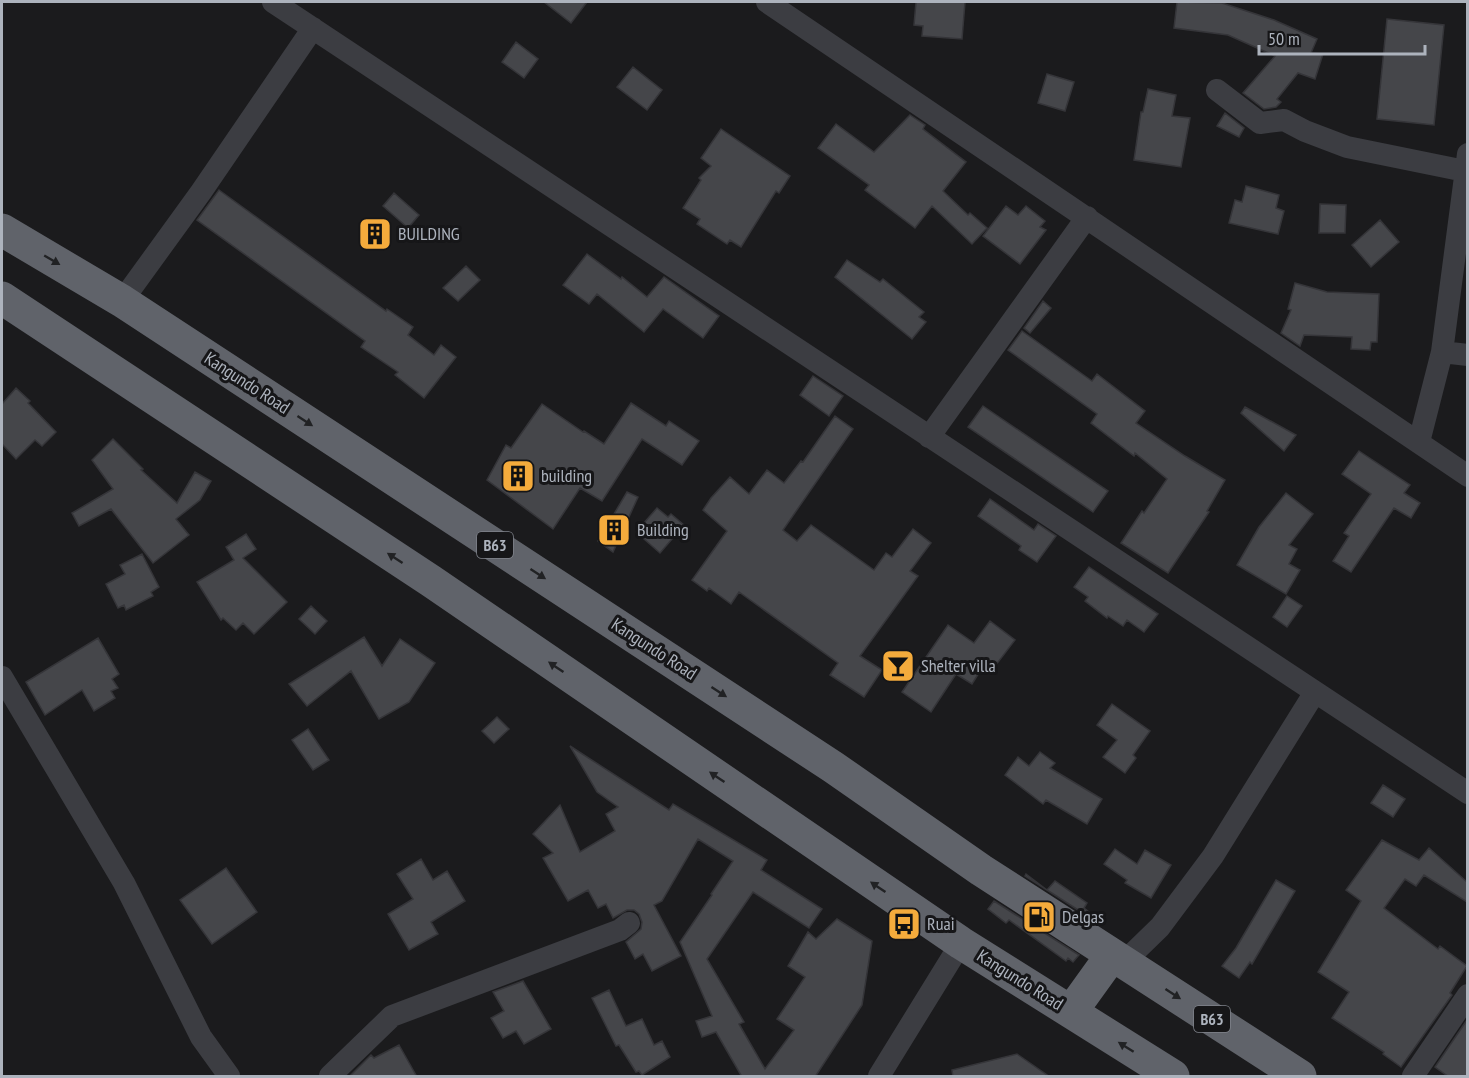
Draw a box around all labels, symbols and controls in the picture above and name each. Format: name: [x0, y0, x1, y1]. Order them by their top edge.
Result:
scale bar: [1259, 18, 1426, 56]
text: 50 m: [1268, 27, 1300, 50]
building icon: BUILDING: [357, 216, 393, 252]
place label: BUILDING: [398, 222, 460, 245]
one-way arrow: [44, 255, 61, 265]
street label: Kangundo Road: [200, 346, 294, 419]
one-way arrow: [297, 415, 313, 426]
building icon: building: [500, 458, 536, 494]
place label: building: [541, 464, 592, 487]
building icon: Building: [596, 512, 632, 548]
place label: Building: [637, 518, 689, 541]
road number: B63: [477, 532, 513, 558]
one-way arrow: [387, 552, 403, 563]
one-way arrow: [530, 568, 547, 579]
street label: Kangundo Road: [607, 612, 701, 685]
bar icon: Shelter villa: [880, 648, 916, 684]
place label: Shelter villa: [921, 654, 996, 677]
one-way arrow: [549, 661, 565, 673]
one-way arrow: [711, 686, 727, 697]
one-way arrow: [710, 771, 726, 783]
one-way arrow: [871, 881, 887, 893]
fuel station icon: Delgas: [1021, 899, 1057, 935]
place label: Delgas: [1062, 905, 1104, 928]
bus stop icon: Ruai: [886, 906, 922, 942]
place label: Ruai: [927, 912, 955, 935]
street label: Kangundo Road: [973, 944, 1068, 1015]
one-way arrow: [1165, 988, 1181, 999]
road number: B63: [1194, 1006, 1230, 1032]
one-way arrow: [1118, 1041, 1134, 1052]

